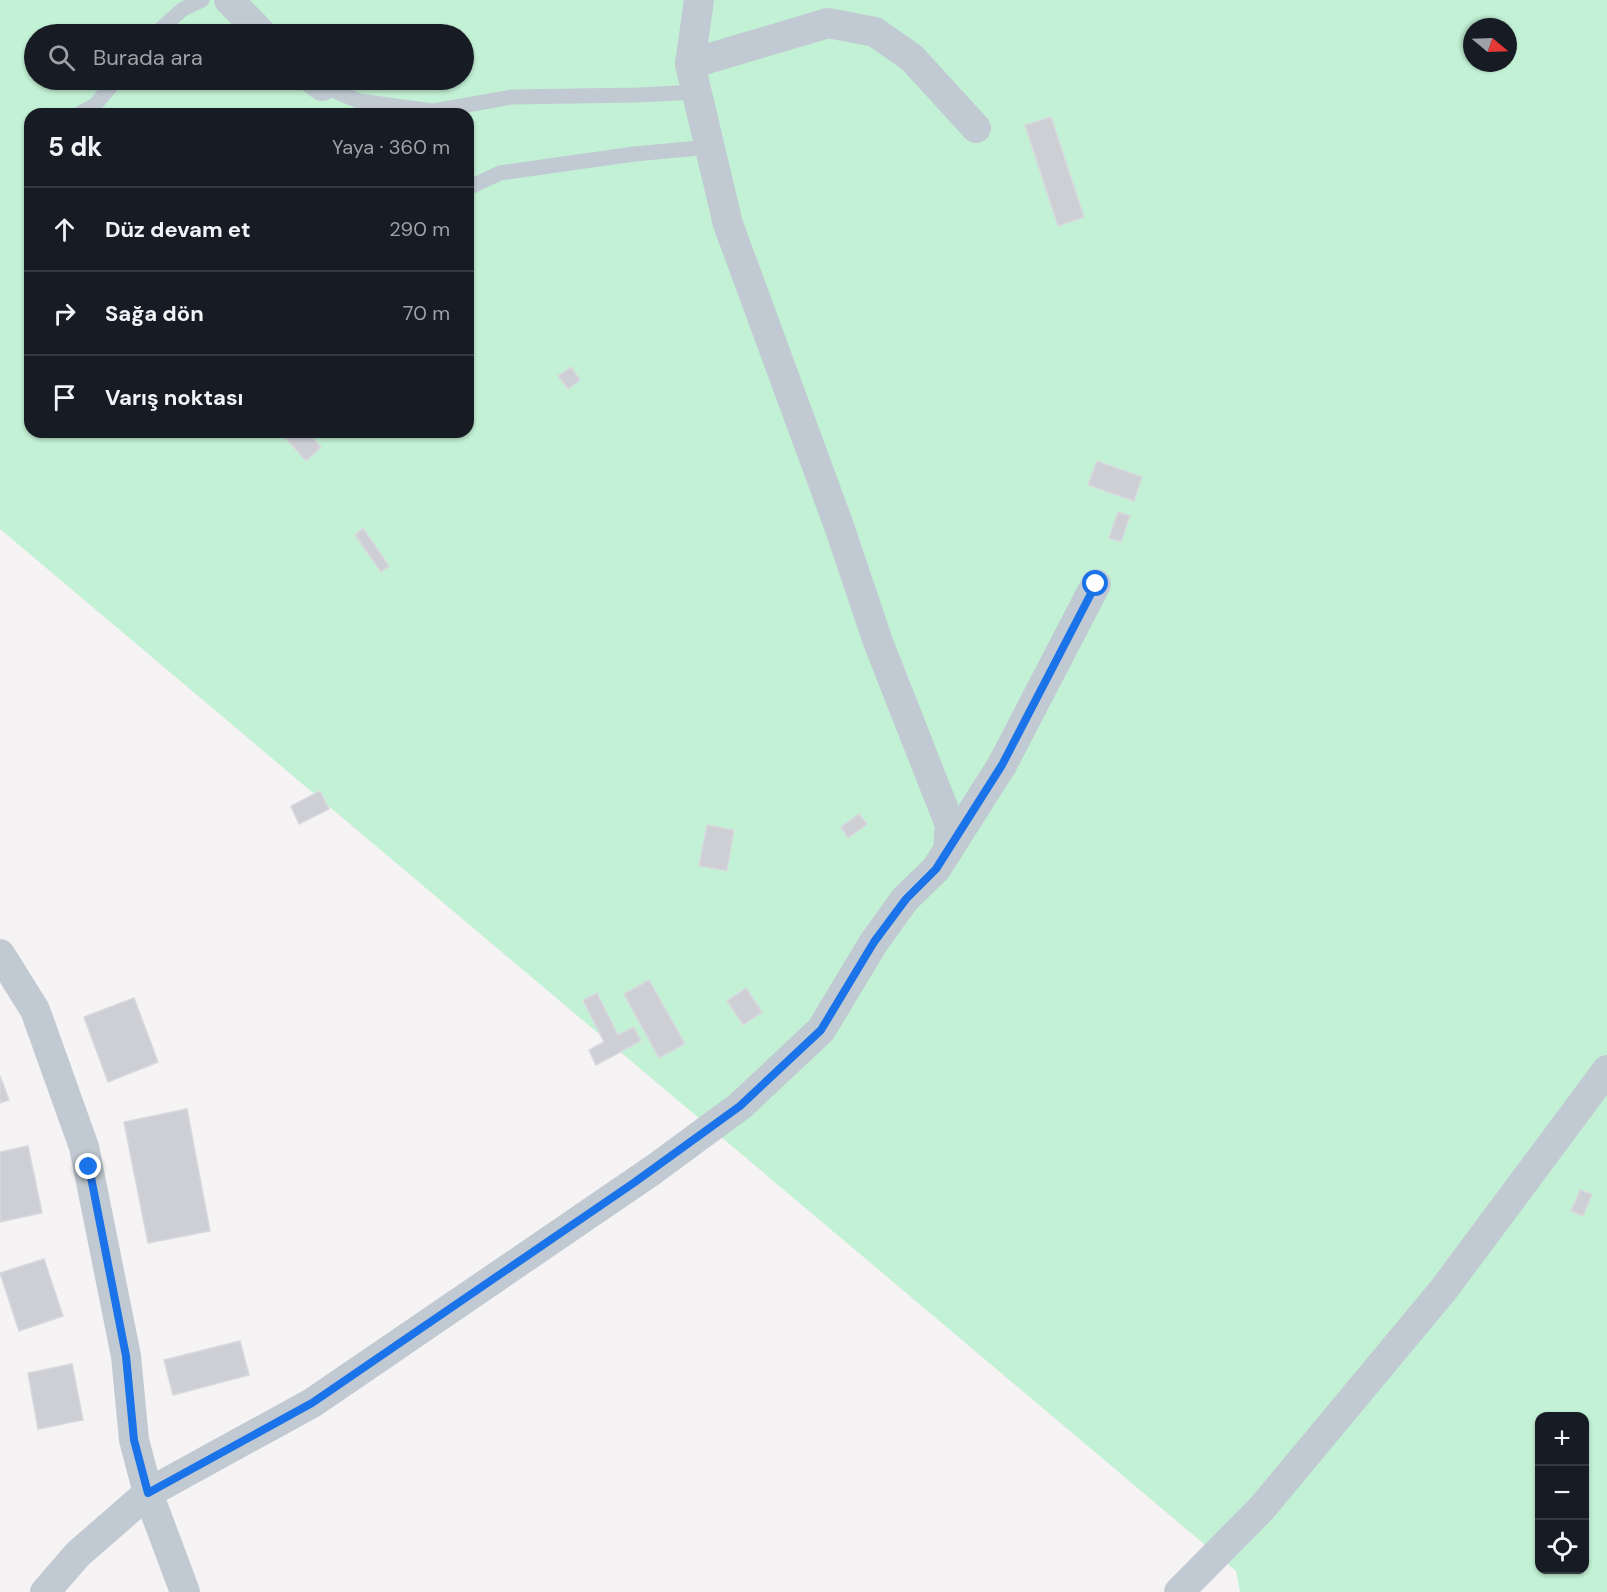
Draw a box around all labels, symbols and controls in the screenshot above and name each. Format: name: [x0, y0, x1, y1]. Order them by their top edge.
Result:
north arrow: [1463, 18, 1517, 72]
search box: [24, 24, 474, 90]
icon: search: [45, 41, 78, 74]
text: Burada ara: [93, 43, 203, 72]
text: 5 dk: [48, 130, 102, 164]
text: Yaya · 360 m: [332, 134, 450, 160]
icon: ahead: [48, 213, 81, 246]
text: Düz devam et: [105, 215, 250, 244]
text: 290 m: [389, 216, 450, 242]
icon: right: [48, 297, 81, 330]
text: Sağa dön: [105, 299, 204, 328]
text: 70 m: [403, 300, 450, 326]
icon: arrive: [48, 381, 81, 414]
text: Varış noktası: [105, 383, 243, 412]
route start: [1082, 570, 1108, 596]
route end: [75, 1153, 101, 1179]
map controls: [1535, 1412, 1589, 1574]
button: +: [1535, 1412, 1589, 1466]
button: −: [1535, 1466, 1589, 1520]
button: locate: [1535, 1520, 1589, 1574]

